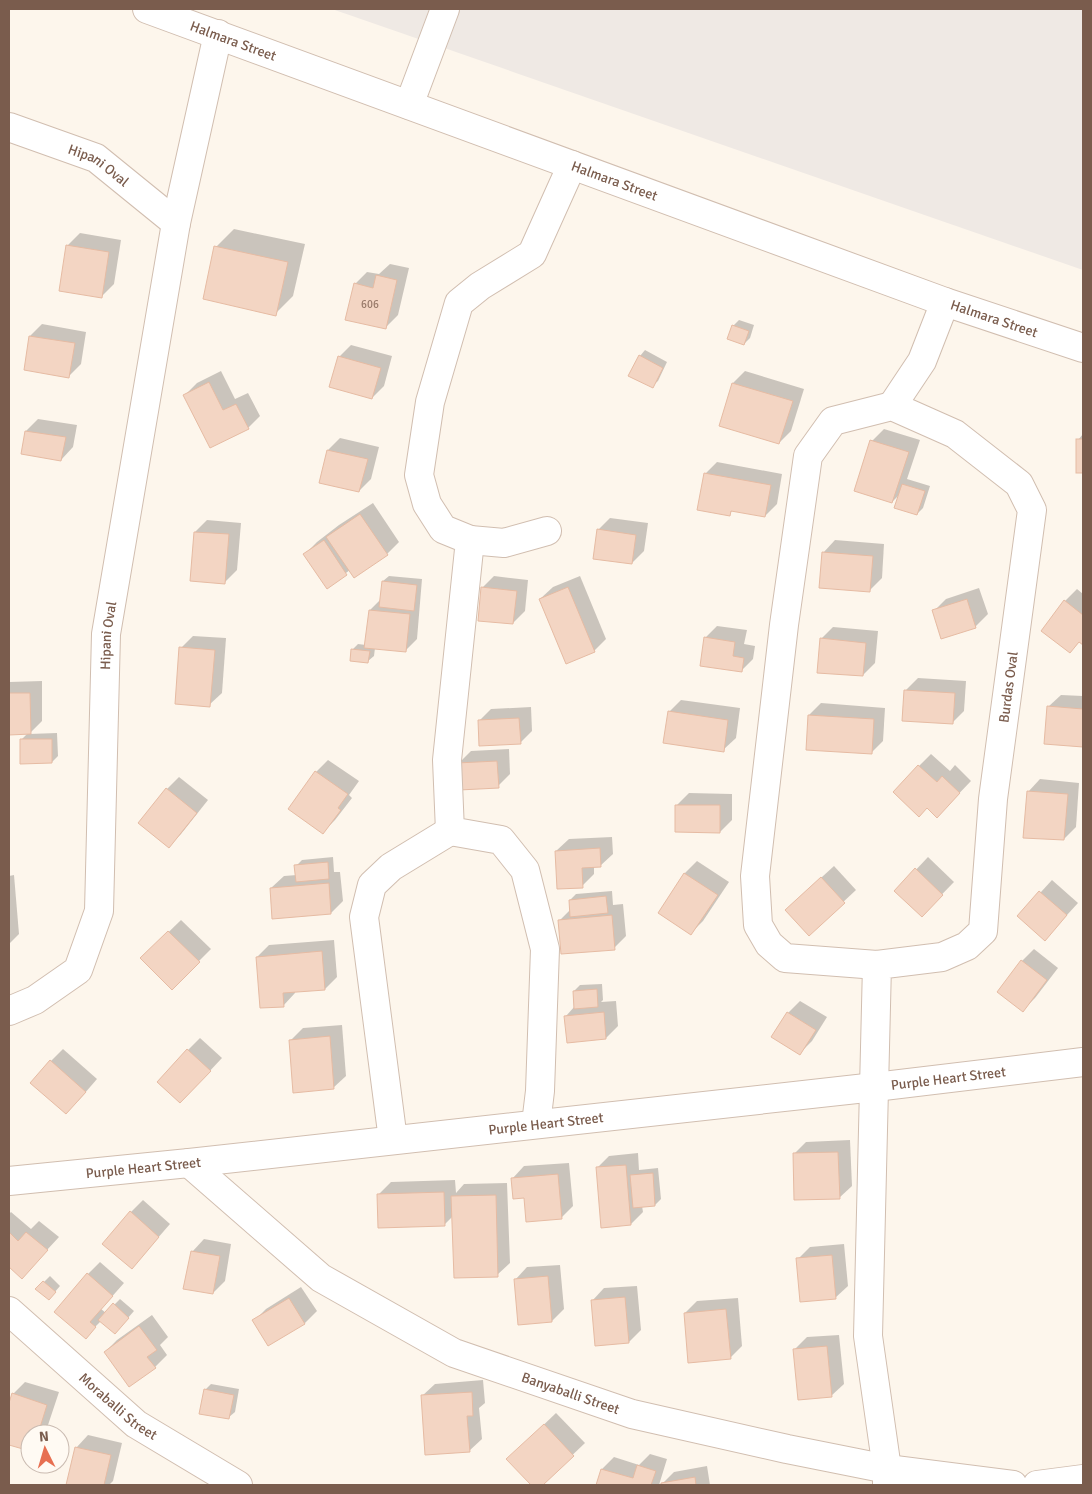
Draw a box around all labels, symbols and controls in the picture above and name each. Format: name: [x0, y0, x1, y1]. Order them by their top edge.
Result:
street label: Halmara Street: [188, 17, 279, 64]
street label: Hipani Oval: [66, 140, 133, 190]
street label: Halmara Street: [569, 157, 660, 204]
street label: Halmara Street: [949, 296, 1040, 341]
house number: 606: [361, 298, 379, 311]
street label: Hipani Oval: [97, 600, 120, 670]
street label: Burdas Oval: [995, 650, 1021, 724]
street label: Purple Heart Street: [890, 1063, 1007, 1094]
street label: Purple Heart Street: [488, 1109, 604, 1138]
street label: Purple Heart Street: [85, 1153, 202, 1182]
street label: Banyaballi Street: [519, 1368, 622, 1418]
street label: Moraballi Street: [76, 1369, 160, 1443]
north arrow: [20, 1424, 70, 1474]
text: N: [38, 1428, 50, 1445]

